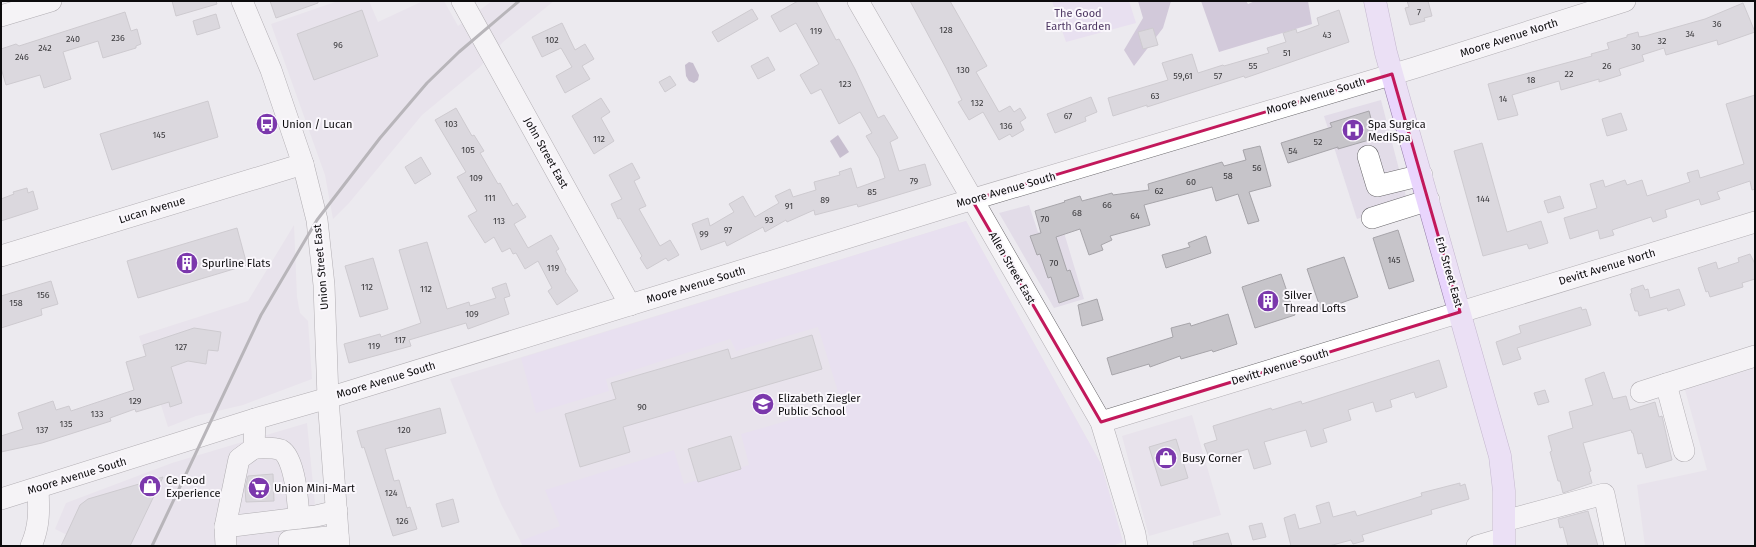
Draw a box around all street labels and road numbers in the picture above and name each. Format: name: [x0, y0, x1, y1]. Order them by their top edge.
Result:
street label: Moore Avenue North: [1458, 16, 1560, 60]
street label: Moore Avenue South: [1265, 75, 1367, 117]
street label: John Street East: [521, 115, 571, 191]
street label: Moore Avenue South: [955, 170, 1057, 210]
street label: Lucan Avenue: [117, 194, 187, 226]
street label: Union Street East: [311, 224, 331, 310]
street label: Allen Street East: [986, 229, 1038, 307]
street label: Erb Street East: [1433, 235, 1465, 309]
street label: Devitt Avenue North: [1557, 246, 1657, 288]
street label: Moore Avenue South: [645, 264, 747, 306]
street label: Devitt Avenue South: [1230, 346, 1330, 388]
street label: Moore Avenue South: [335, 359, 437, 401]
street label: Moore Avenue South: [26, 455, 128, 497]

